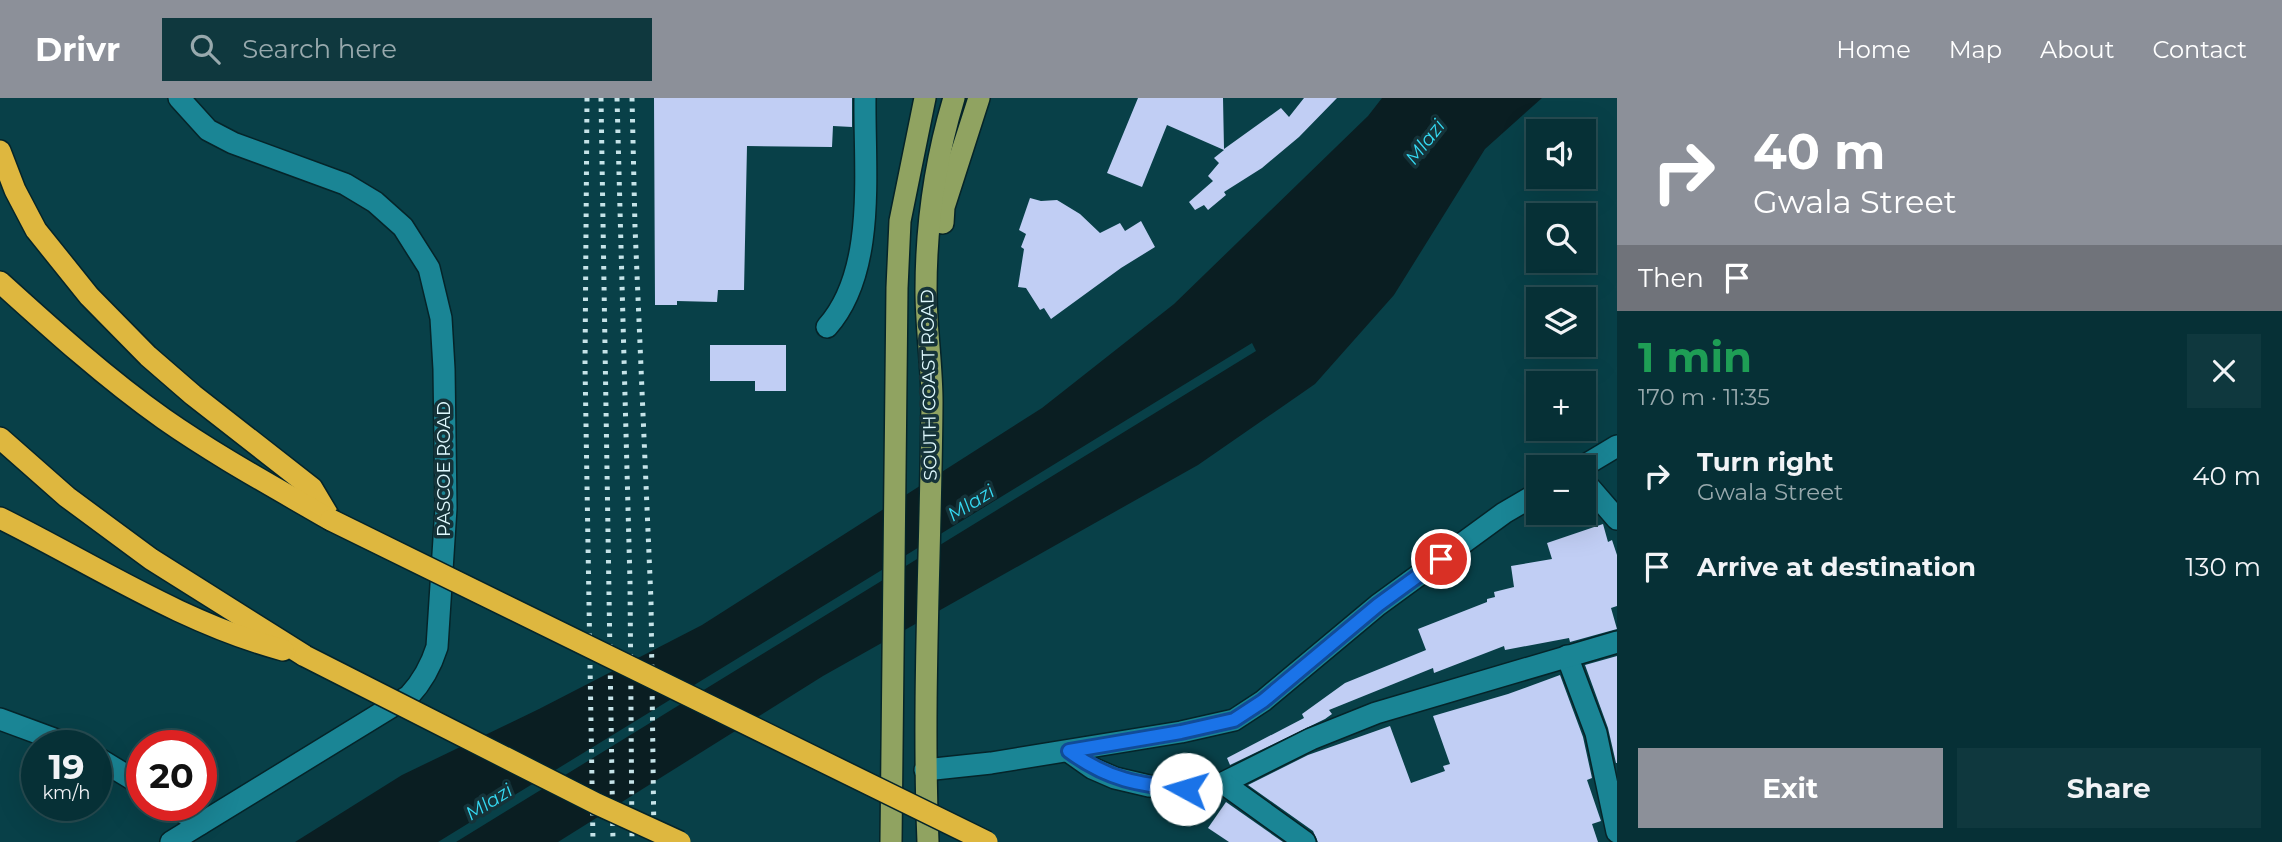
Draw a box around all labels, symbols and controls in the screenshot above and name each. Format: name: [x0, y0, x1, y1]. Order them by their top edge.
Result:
search box: [162, 18, 652, 81]
text: Drivr: [35, 29, 120, 69]
icon: search: [186, 30, 224, 68]
text: Search here: [242, 33, 397, 65]
text: Home: [1836, 35, 1911, 64]
text: Map: [1949, 35, 2002, 64]
text: About: [2040, 35, 2114, 64]
text: Contact: [2152, 35, 2247, 64]
water label: Mlazi: [1400, 114, 1450, 169]
map controls: [1526, 119, 1596, 525]
button: sound: [1526, 119, 1596, 189]
text: 40 m: [1753, 122, 1885, 181]
icon: right: [1638, 126, 1729, 217]
text: Gwala Street: [1753, 182, 1957, 221]
button: search: [1526, 203, 1596, 273]
icon: arrive: [1718, 259, 1756, 297]
text: Then: [1638, 262, 1704, 294]
button: layers: [1526, 287, 1596, 357]
street label: SOUTH COAST ROAD: [916, 289, 942, 481]
text: 1 min: [1638, 331, 1752, 383]
button: close: [2187, 334, 2261, 408]
button: +: [1526, 371, 1596, 441]
text: 170 m · 11:35: [1638, 383, 1770, 411]
street label: PASCOE ROAD: [433, 401, 455, 537]
text: Turn right: [1697, 446, 1833, 478]
button: −: [1526, 455, 1596, 525]
icon: right: [1638, 457, 1676, 495]
text: 40 m: [2192, 460, 2261, 492]
text: Gwala Street: [1697, 478, 1843, 506]
water label: Mlazi: [943, 479, 999, 526]
pin: [1411, 529, 1471, 589]
icon: arrive: [1422, 540, 1460, 578]
icon: arrive: [1638, 548, 1676, 586]
text: Arrive at destination: [1697, 551, 1976, 583]
text: 130 m: [2185, 551, 2261, 583]
speed limit sign: 20: [126, 730, 217, 821]
text: 19: [48, 745, 85, 788]
button: Exit: [1638, 748, 1943, 828]
button: Share: [1957, 748, 2261, 828]
position arrow: [1149, 752, 1223, 826]
water label: Mlazi: [461, 778, 517, 825]
text: km/h: [42, 782, 91, 804]

